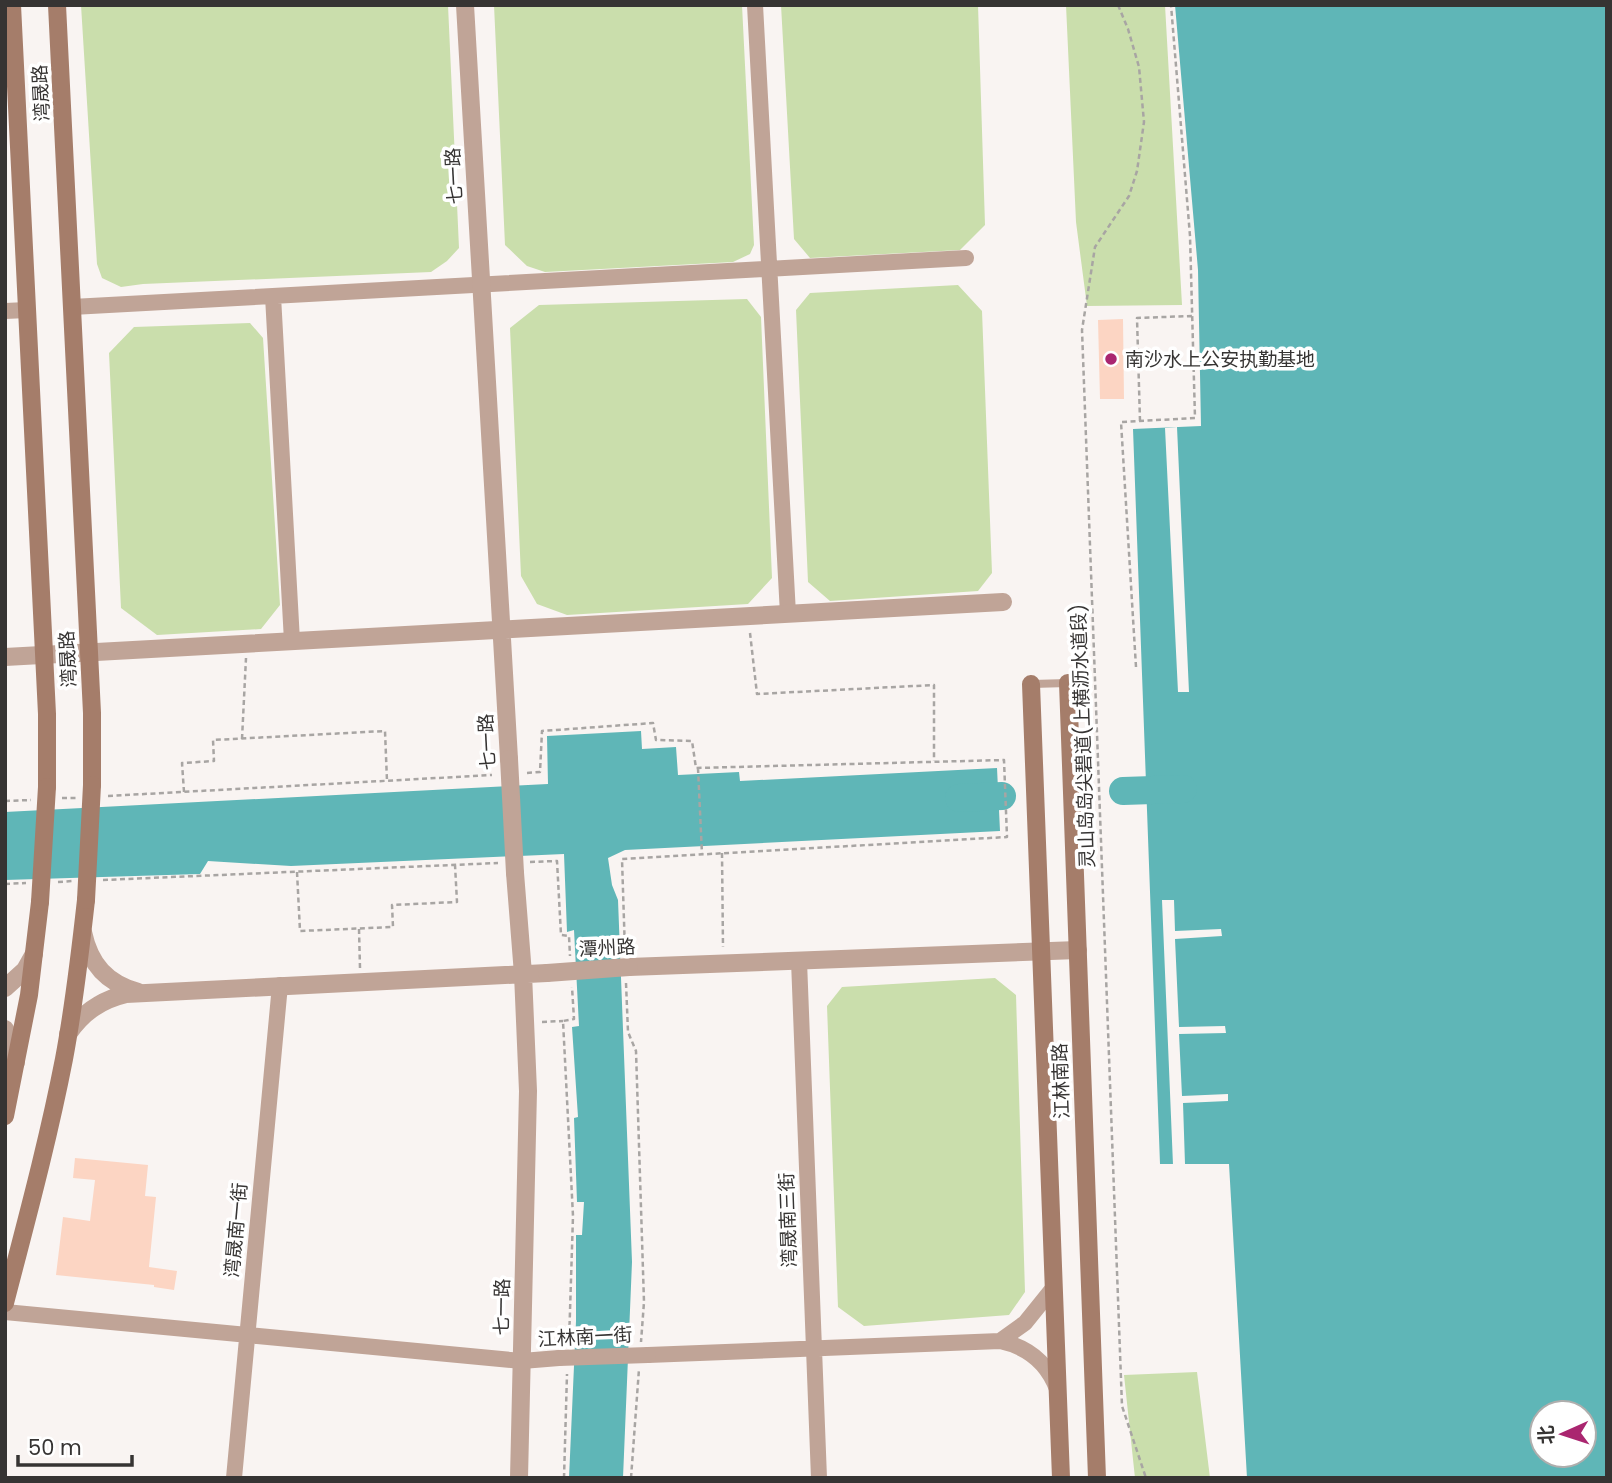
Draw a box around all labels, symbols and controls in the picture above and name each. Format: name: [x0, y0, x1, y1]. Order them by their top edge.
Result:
street label: 湾晟路: [26, 64, 56, 122]
street label: 七一路: [439, 147, 469, 205]
place label: 南沙水上公安执勤基地: [1125, 346, 1315, 373]
marker: 南沙水上公安执勤基地: [1103, 351, 1119, 367]
street label: 灵山岛岛尖碧道(上横沥水道段): [1065, 603, 1101, 869]
street label: 湾晟路: [53, 630, 83, 688]
street label: 七一路: [472, 713, 502, 771]
street label: 潭州路: [578, 933, 636, 963]
street label: 江林南路: [1046, 1043, 1076, 1119]
street label: 湾晟南三街: [773, 1172, 803, 1268]
street label: 湾晟南一街: [218, 1181, 254, 1279]
street label: 七一路: [488, 1278, 516, 1336]
street label: 江林南一街: [537, 1321, 633, 1353]
north arrow: [1528, 1399, 1598, 1469]
scale bar: [18, 1424, 131, 1468]
text: 北: [1533, 1425, 1561, 1445]
text: 50 m: [28, 1433, 82, 1462]

